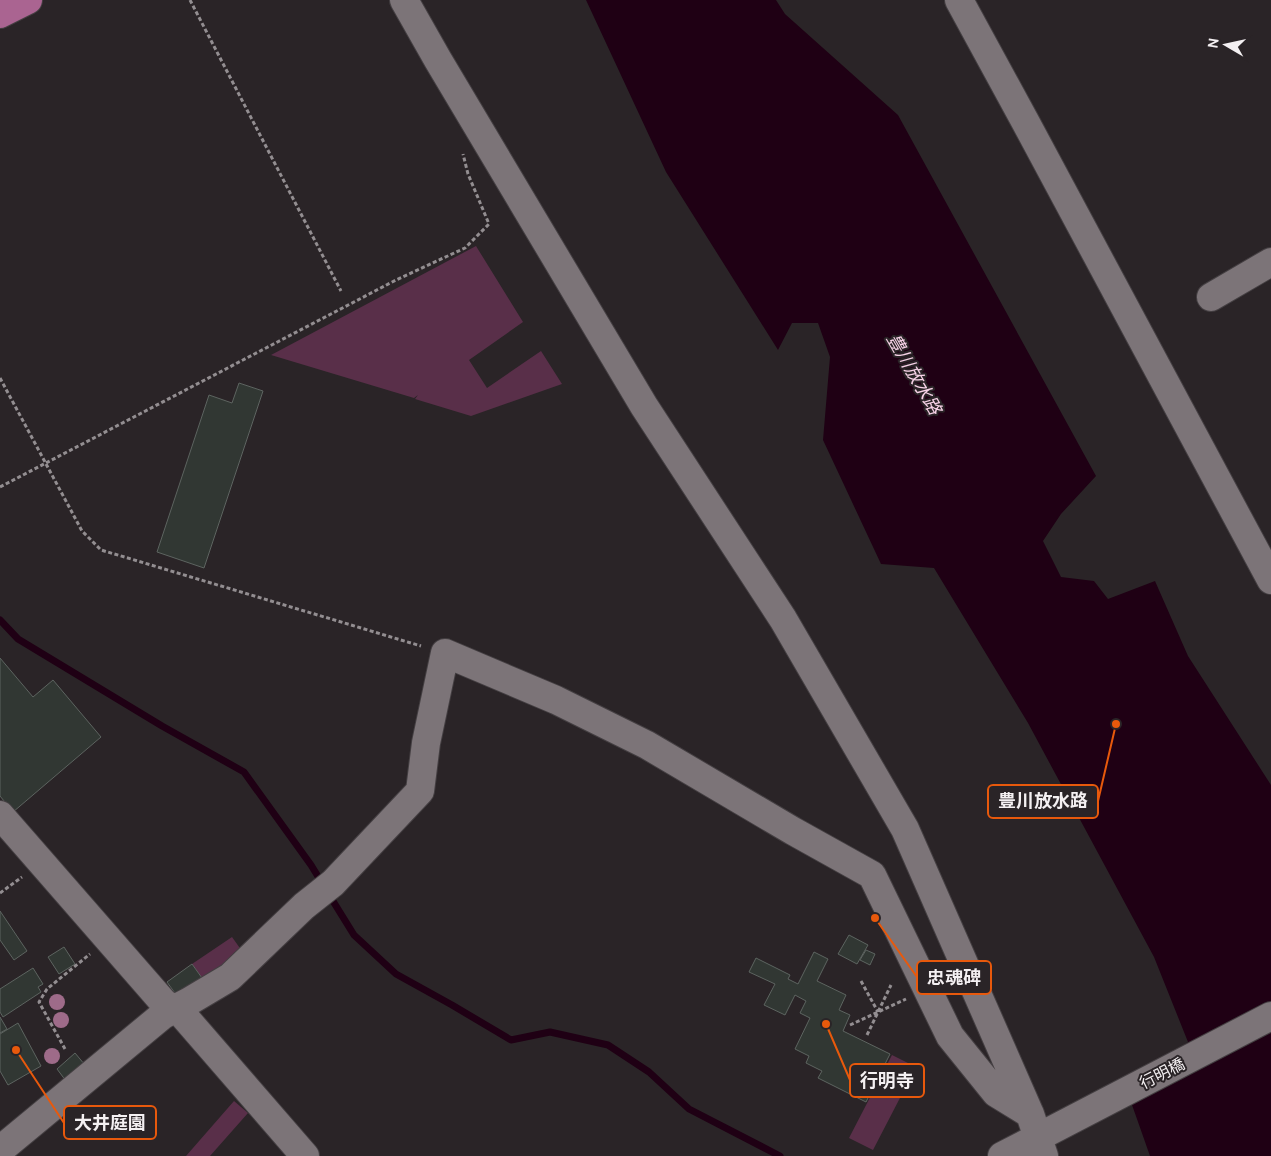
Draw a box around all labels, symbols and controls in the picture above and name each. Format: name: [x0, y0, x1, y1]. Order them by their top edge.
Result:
north arrow: [1201, 20, 1251, 70]
text: N: [1203, 37, 1223, 49]
water label: 豊川放水路: [882, 330, 947, 420]
callout: 豊川放水路: [988, 785, 1098, 818]
text: 豊川放水路: [998, 790, 1088, 812]
callout: 忠魂碑: [917, 961, 991, 994]
text: 忠魂碑: [927, 967, 981, 989]
street label: 行明橋: [1137, 1054, 1188, 1093]
callout: 行明寺: [850, 1064, 924, 1097]
text: 行明寺: [860, 1070, 914, 1092]
callout: 大井庭園: [64, 1106, 156, 1139]
text: 大井庭園: [74, 1112, 146, 1134]

